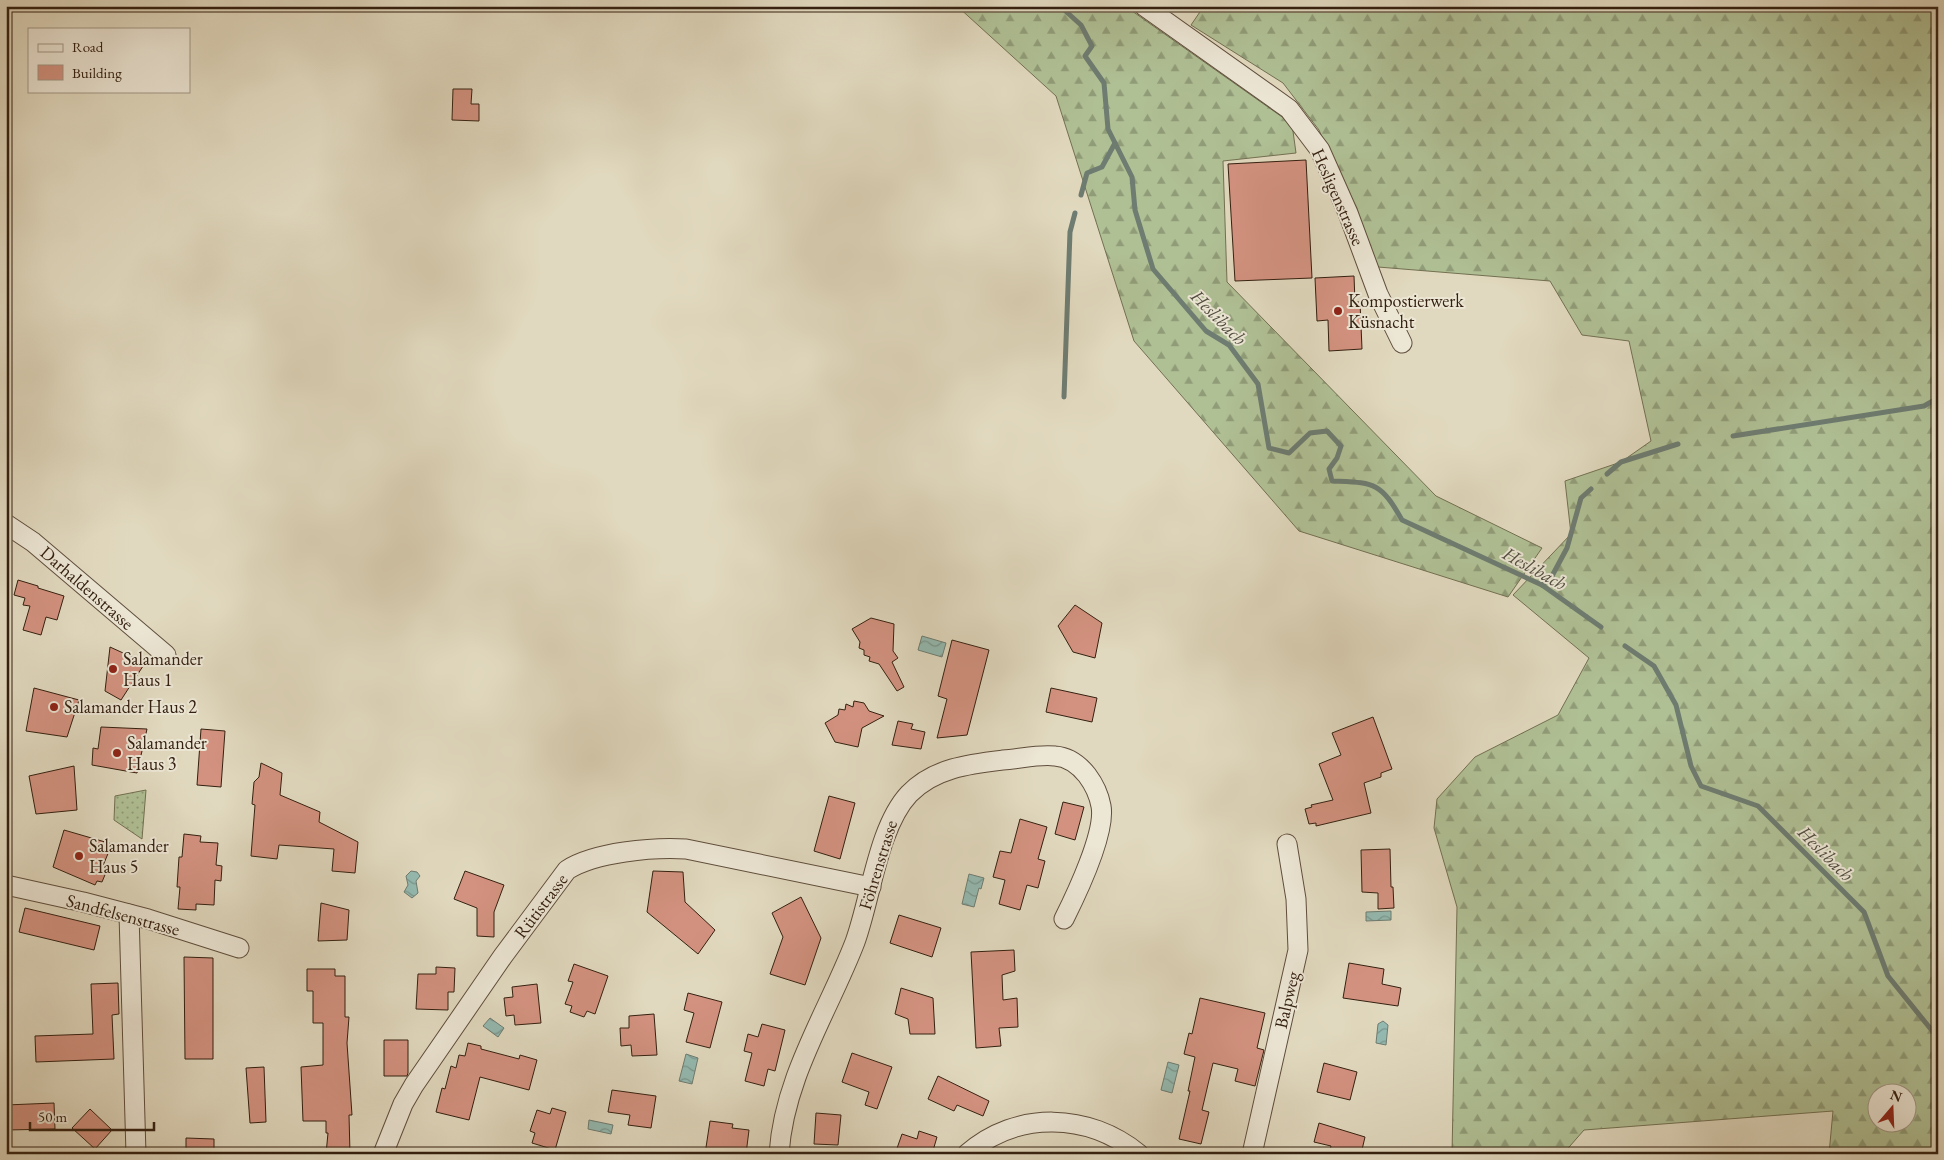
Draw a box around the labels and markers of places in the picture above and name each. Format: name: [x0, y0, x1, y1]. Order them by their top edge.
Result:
place label: Kompostierwerk Küsnacht: [1348, 289, 1464, 333]
marker: Kompostierwerk Küsnacht: [1332, 305, 1344, 317]
place label: Salamander Haus 1: [123, 647, 203, 691]
marker: Salamander Haus 1: [107, 663, 119, 675]
place label: Salamander Haus 2: [64, 695, 197, 718]
marker: Salamander Haus 2: [48, 701, 60, 713]
place label: Salamander Haus 3: [127, 731, 207, 775]
marker: Salamander Haus 3: [111, 747, 123, 759]
place label: Salamander Haus 5: [89, 834, 169, 878]
marker: Salamander Haus 5: [73, 850, 85, 862]

